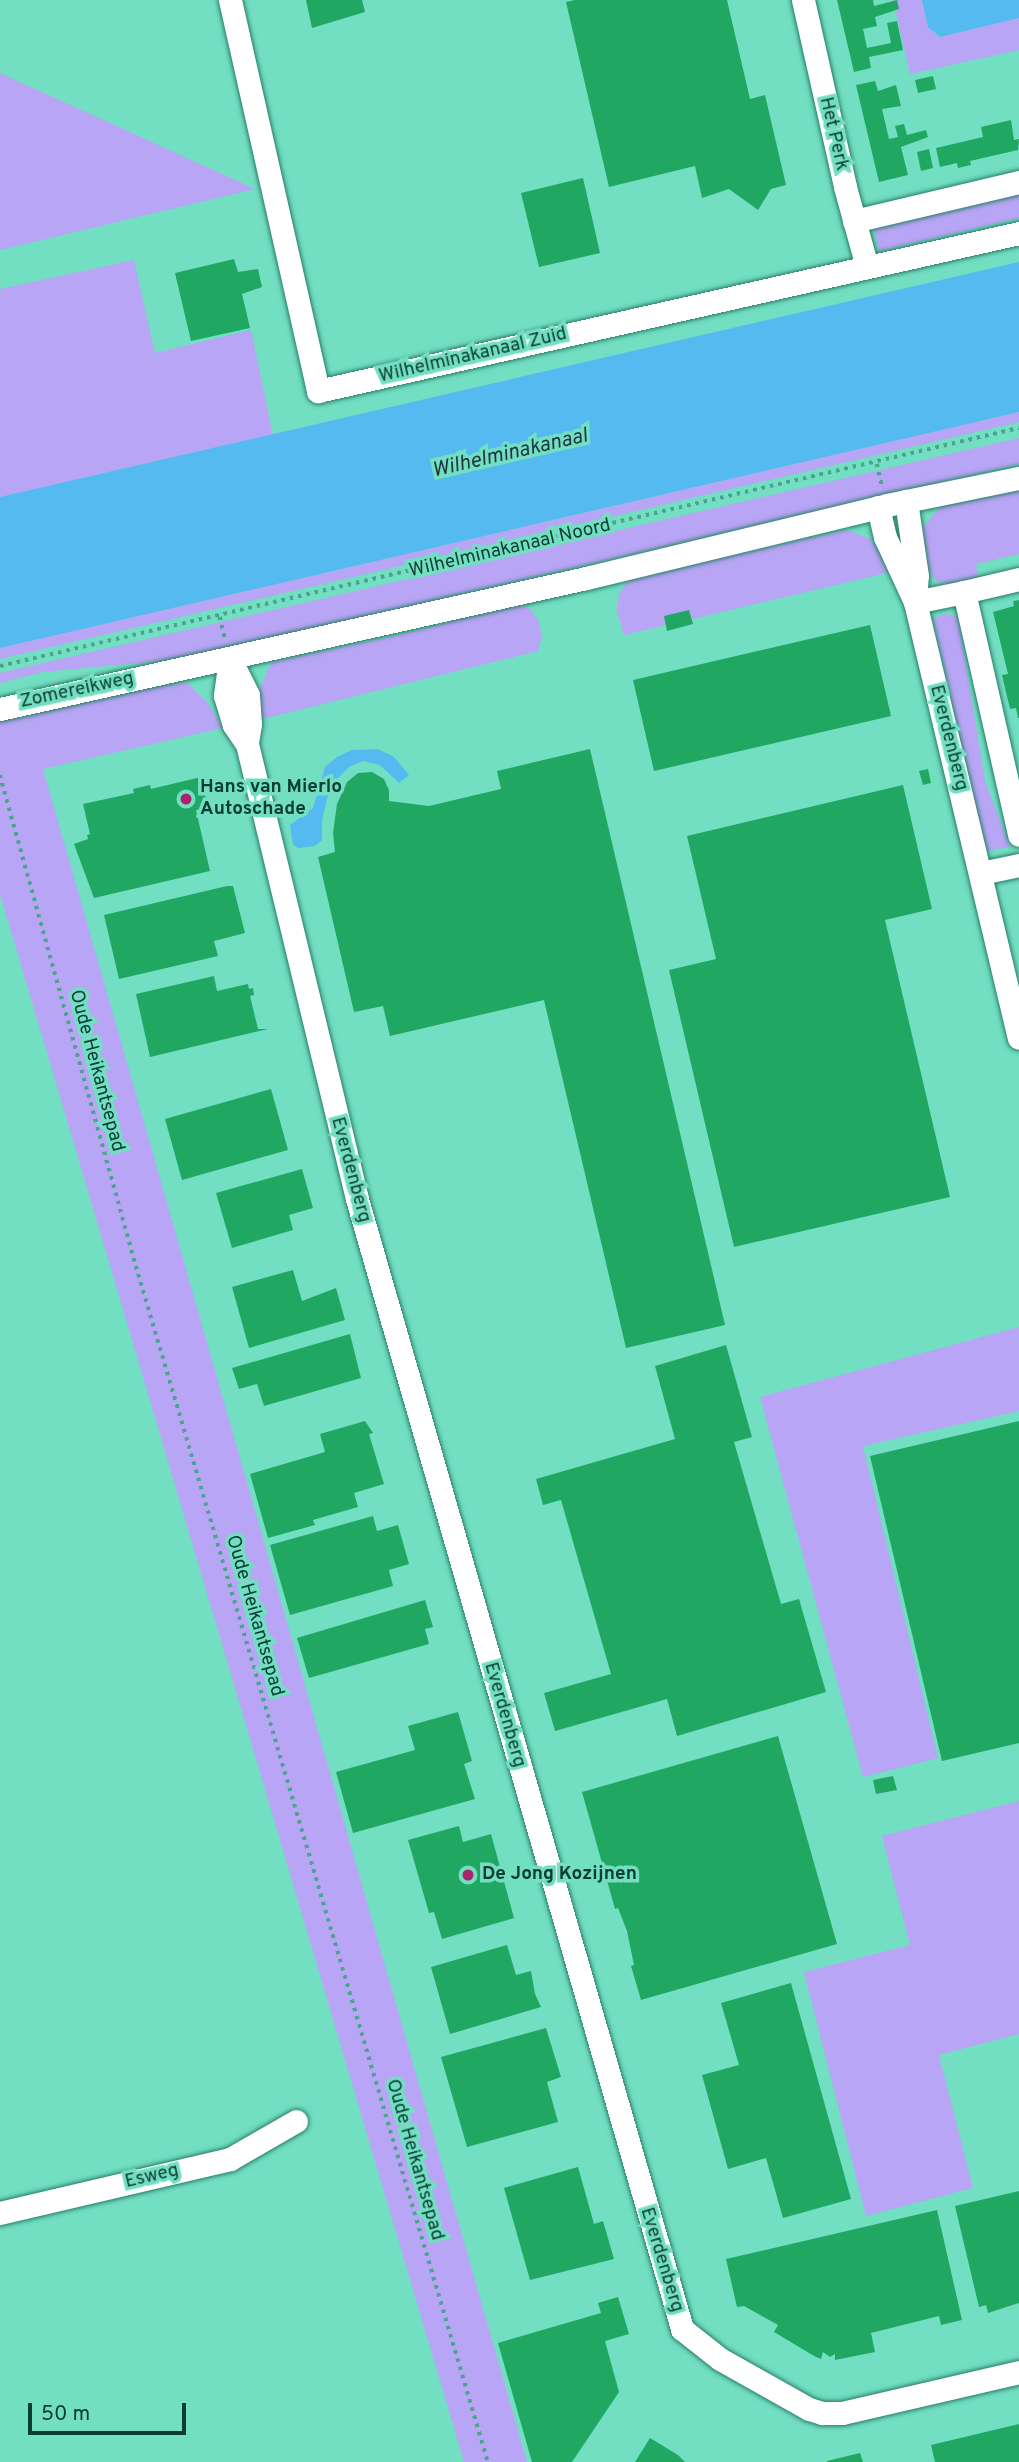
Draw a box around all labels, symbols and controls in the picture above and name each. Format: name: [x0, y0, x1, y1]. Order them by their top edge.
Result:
street label: Het Perk: [813, 95, 853, 173]
street label: Wilhelminakanaal Zuid: [377, 323, 569, 389]
water label: Wilhelminakanaal: [430, 424, 590, 484]
street label: Wilhelminakanaal Noord: [407, 515, 613, 583]
street label: Zomereikweg: [18, 668, 136, 714]
street label: Everdenberg: [924, 683, 972, 793]
place label: Hans van Mierlo Autoschade: [200, 777, 342, 821]
marker: Hans van Mierlo Autoschade: [178, 791, 194, 807]
street label: Oude Heikantsepad: [63, 988, 129, 1154]
street label: Everdenberg: [325, 1115, 375, 1225]
street label: Oude Heikantsepad: [220, 1533, 288, 1699]
street label: Everdenberg: [478, 1660, 530, 1770]
place label: De Jong Kozijnen: [482, 1864, 637, 1886]
marker: De Jong Kozijnen: [460, 1867, 476, 1883]
street label: Oude Heikantsepad: [380, 2077, 448, 2243]
street label: Esweg: [123, 2160, 181, 2194]
street label: Everdenberg: [634, 2205, 688, 2315]
scale bar: [32, 2388, 189, 2432]
text: 50 m: [41, 2401, 90, 2428]

